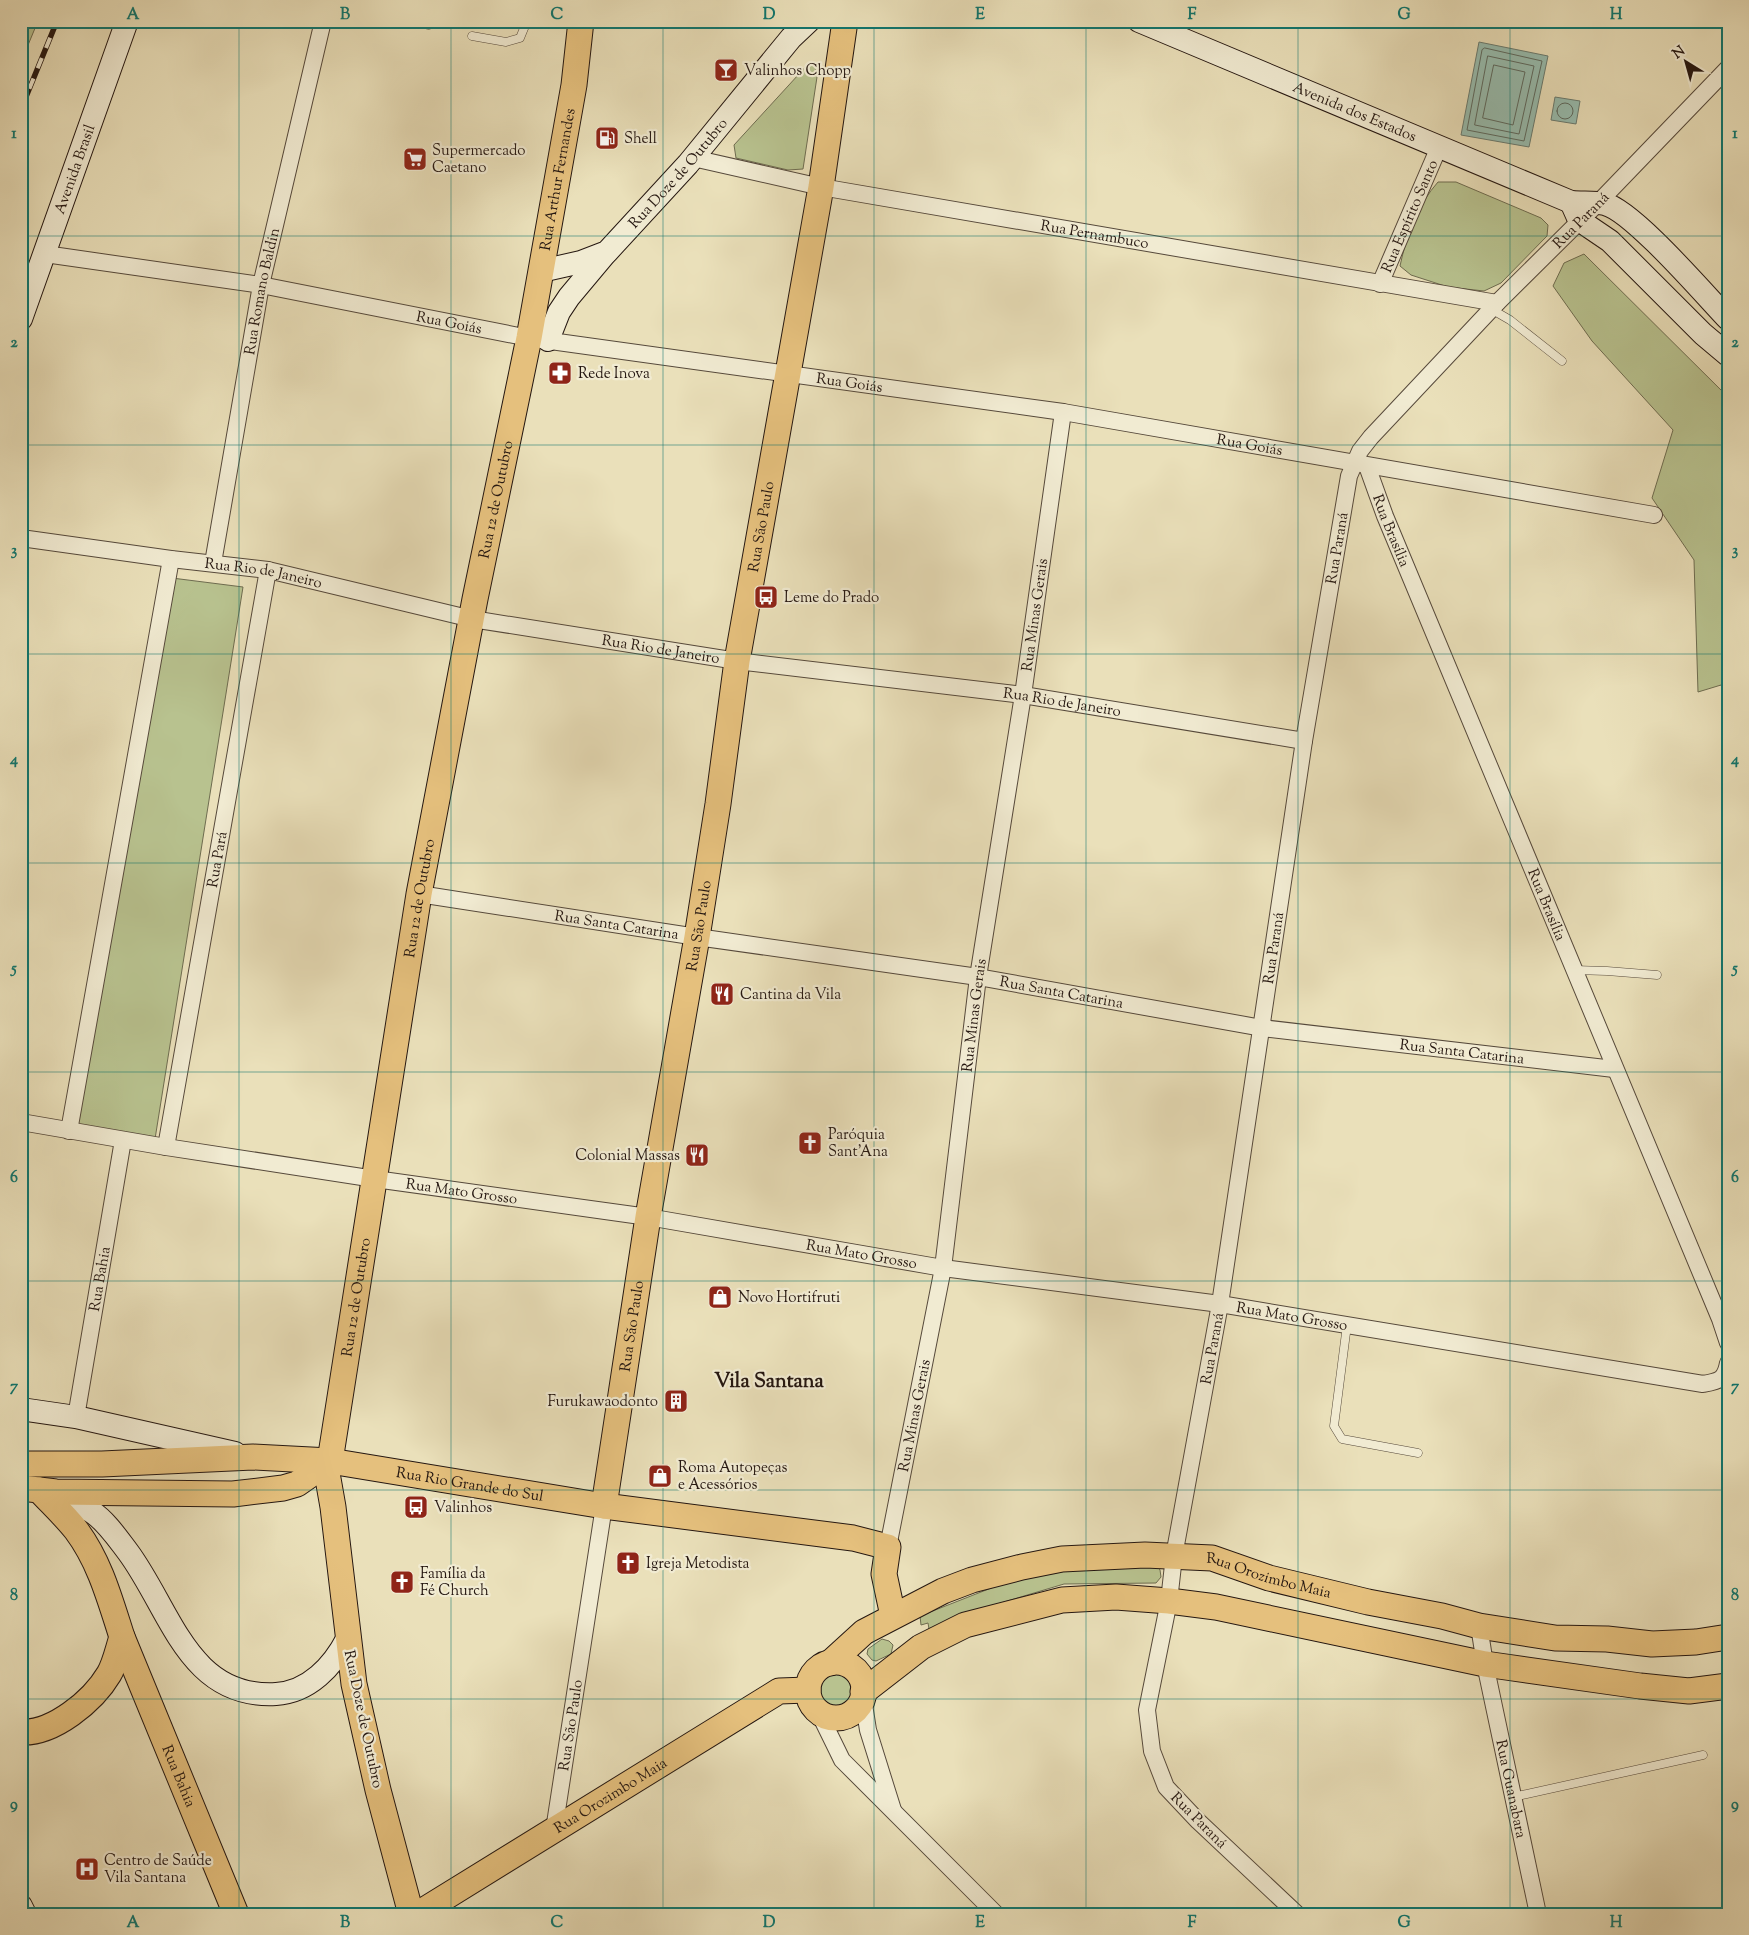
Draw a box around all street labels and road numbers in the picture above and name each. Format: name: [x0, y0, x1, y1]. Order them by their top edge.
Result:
street label: Avenida dos Estados: [1289, 78, 1419, 148]
street label: Rua Arthur Fernandes: [536, 107, 582, 253]
street label: Rua Doze de Outubro: [625, 114, 733, 234]
street label: Avenida Brasil: [50, 122, 101, 217]
street label: Rua Espírito Santo: [1377, 157, 1444, 276]
street label: Rua Paraná: [1549, 188, 1615, 254]
street label: Rua Pernambuco: [1039, 216, 1150, 255]
street label: Rua Romano Baldin: [240, 226, 286, 357]
street label: Rua Goiás: [414, 307, 484, 340]
street label: Rua Goiás: [815, 369, 884, 399]
street label: Rua Goiás: [1215, 430, 1284, 462]
street label: Rua 12 de Outubro: [475, 439, 520, 561]
street label: Rua São Paulo: [744, 480, 781, 574]
street label: Rua Brasília: [1366, 492, 1414, 571]
street label: Rua Paraná: [1322, 511, 1355, 586]
street label: Rua Rio de Janeiro: [203, 554, 324, 595]
street label: Rua Minas Gerais: [1017, 557, 1054, 673]
street label: Rua Rio de Janeiro: [600, 631, 721, 670]
street label: Rua Rio de Janeiro: [1002, 684, 1122, 723]
street label: Rua Pará: [203, 830, 234, 889]
street label: Rua 12 de Outubro: [400, 837, 441, 959]
street label: Rua Brasília: [1521, 866, 1570, 944]
street label: Rua São Paulo: [682, 879, 718, 973]
street label: Rua Santa Catarina: [553, 906, 680, 946]
street label: Rua Paraná: [1259, 911, 1290, 986]
street label: Rua Minas Gerais: [958, 957, 993, 1073]
street label: Rua Santa Catarina: [998, 972, 1125, 1015]
street label: Rua Santa Catarina: [1398, 1035, 1525, 1070]
street label: Rua Mato Grosso: [404, 1174, 518, 1211]
street label: Rua Mato Grosso: [804, 1235, 919, 1275]
street label: Rua 12 de Outubro: [338, 1236, 377, 1358]
street label: Rua Bahia: [85, 1245, 117, 1313]
street label: Rua São Paulo: [616, 1279, 650, 1373]
street label: Rua Mato Grosso: [1235, 1298, 1349, 1337]
street label: Rua Paraná: [1197, 1311, 1230, 1386]
street label: Rua Minas Gerais: [894, 1358, 937, 1474]
street label: Rua Rio Grande do Sul: [394, 1463, 545, 1508]
street label: Rua Orozimbo Maia: [1206, 1549, 1333, 1605]
street label: Rua Doze de Outubro: [338, 1648, 387, 1790]
street label: Rua São Paulo: [554, 1678, 589, 1773]
street label: Rua Guanabara: [1489, 1738, 1531, 1840]
street label: Rua Bahia: [156, 1742, 200, 1811]
street label: Rua Orozimbo Maia: [550, 1753, 672, 1839]
street label: Rua Paraná: [1165, 1788, 1231, 1854]

